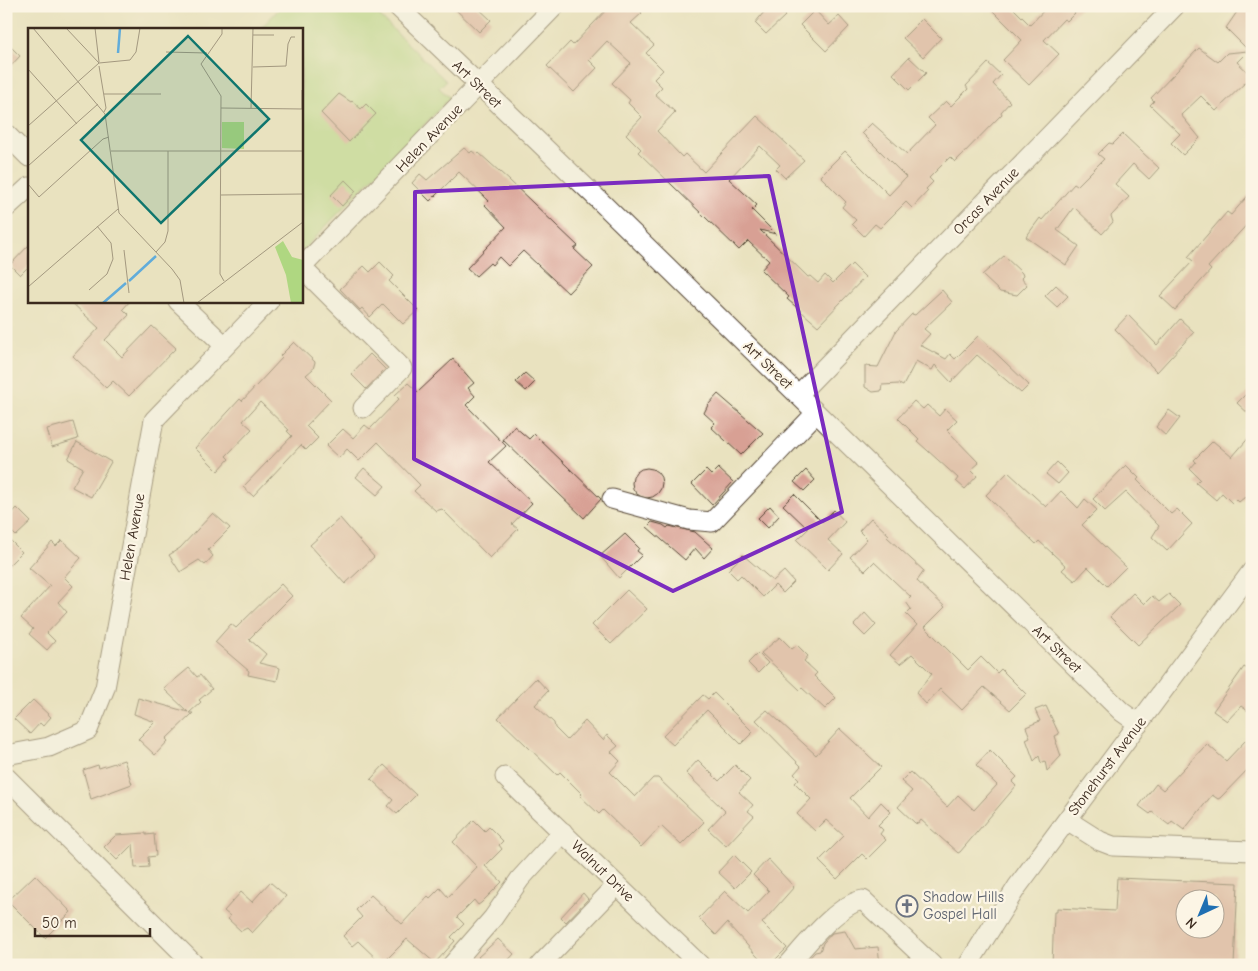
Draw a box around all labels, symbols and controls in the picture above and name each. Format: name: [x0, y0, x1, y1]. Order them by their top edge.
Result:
inset map: [28, 28, 302, 302]
street label: Art Street: [449, 56, 506, 112]
street label: Helen Avenue: [392, 100, 466, 176]
street label: Orcas Avenue: [949, 163, 1023, 239]
street label: Art Street: [740, 337, 797, 393]
street label: Helen Avenue: [115, 492, 149, 582]
street label: Art Street: [1029, 621, 1086, 677]
street label: Stonehurst Avenue: [1064, 713, 1150, 819]
street label: Walnut Drive: [568, 837, 639, 906]
place label: Shadow Hills Gospel Hall: [923, 888, 1004, 923]
north arrow: [1176, 888, 1226, 938]
church icon: Shadow Hills Gospel Hall: [895, 894, 919, 918]
scale bar: [35, 906, 150, 938]
text: 50 m: [42, 914, 77, 932]
text: N: [1182, 914, 1201, 932]

